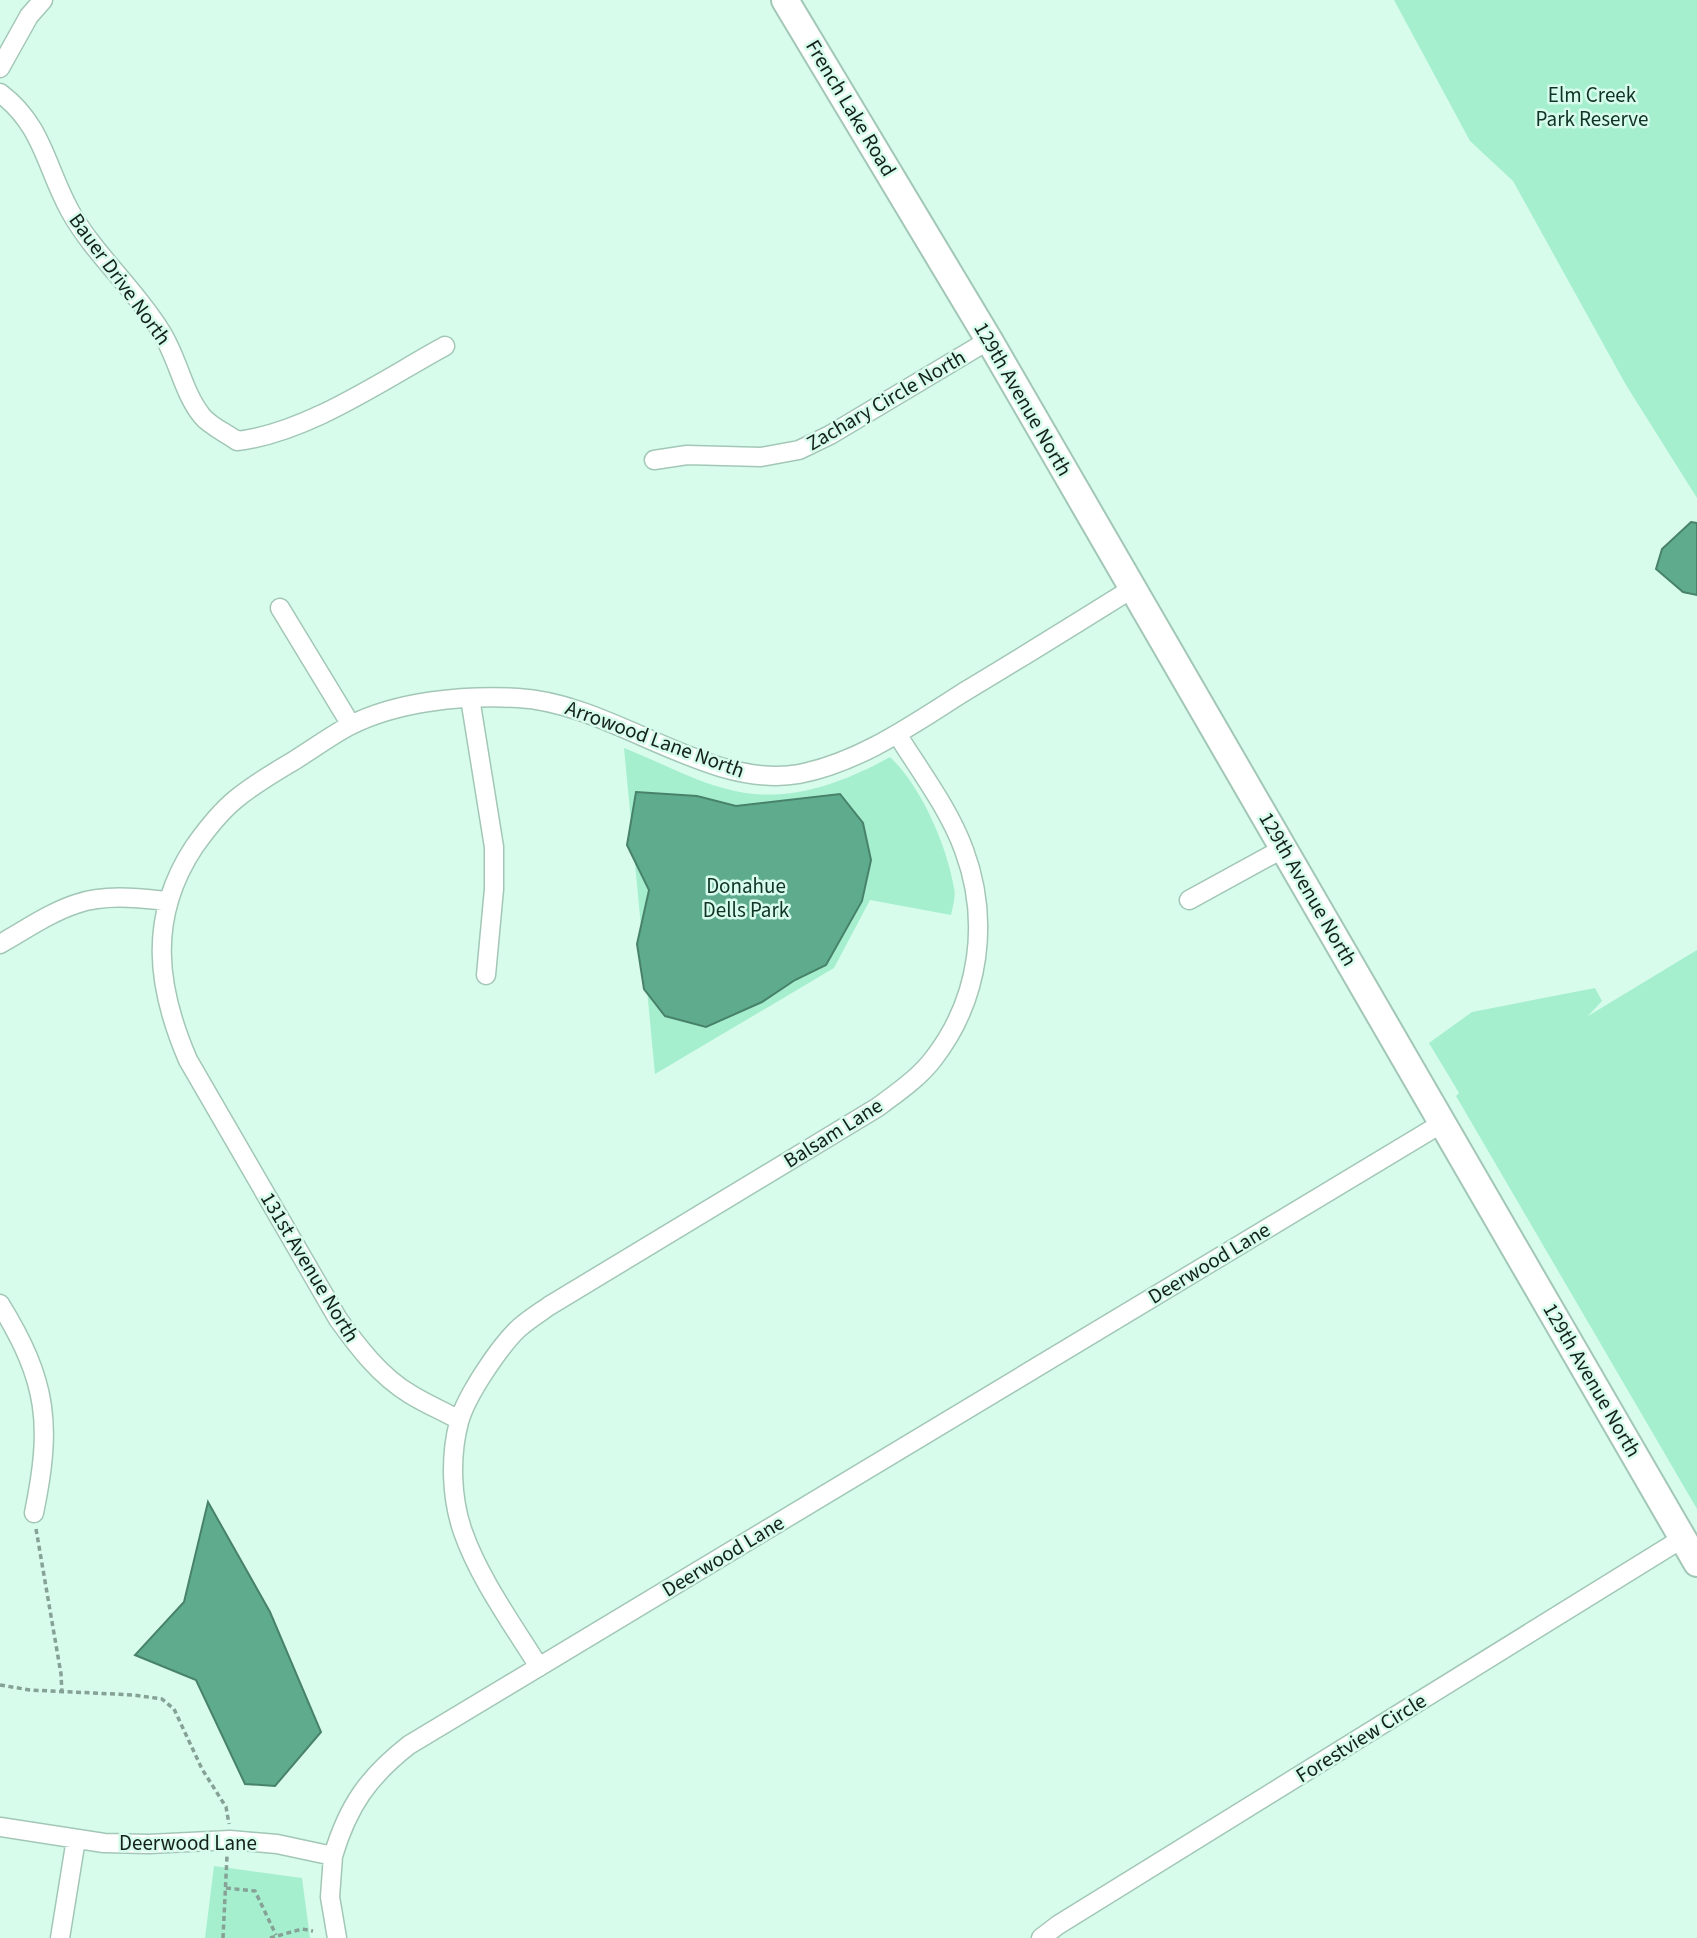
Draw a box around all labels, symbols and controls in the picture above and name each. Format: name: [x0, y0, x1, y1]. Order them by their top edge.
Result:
street label: French Lake Road: [798, 34, 904, 182]
park label: Elm Creek Park Reserve: [1536, 80, 1648, 134]
street label: Bauer Drive North: [62, 207, 178, 351]
street label: 129th Avenue North: [967, 316, 1079, 482]
street label: Zachary Circle North: [801, 342, 971, 458]
street label: Arrowood Lane North: [561, 693, 749, 785]
street label: 129th Avenue North: [1252, 806, 1364, 972]
park label: Donahue Dells Park: [703, 871, 790, 925]
street label: Balsam Lane: [778, 1091, 888, 1175]
street label: 131st Avenue North: [253, 1186, 367, 1348]
street label: Deerwood Lane: [1142, 1215, 1276, 1311]
street label: 129th Avenue North: [1536, 1297, 1648, 1463]
street label: Deerwood Lane: [656, 1508, 790, 1604]
street label: Forestview Circle: [1290, 1686, 1432, 1790]
street label: Deerwood Lane: [119, 1828, 257, 1858]

